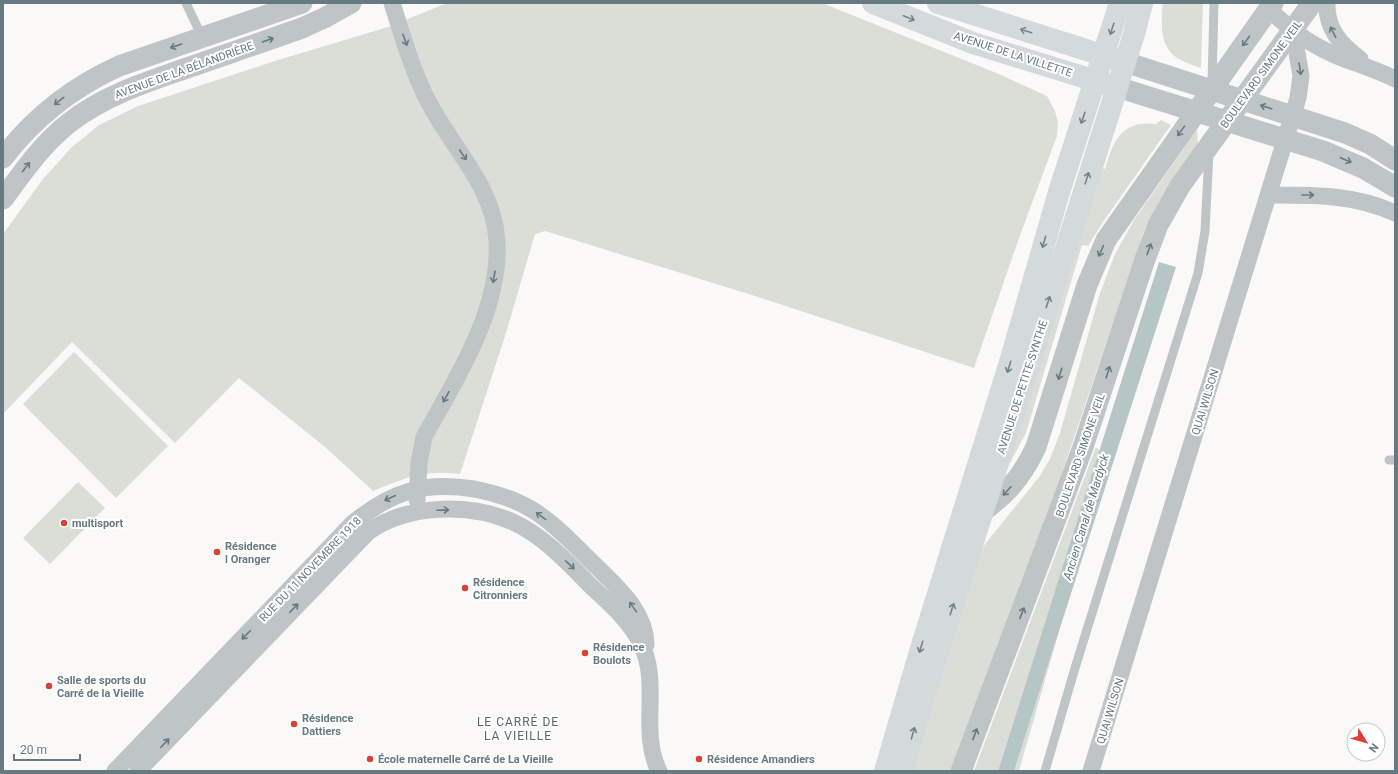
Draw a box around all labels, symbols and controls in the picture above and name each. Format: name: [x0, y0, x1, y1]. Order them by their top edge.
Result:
one-way arrow: [902, 14, 914, 22]
street label: BOULEVARD SIMONE VEIL: [1218, 18, 1305, 131]
one-way arrow: [1108, 23, 1115, 36]
one-way arrow: [1329, 26, 1337, 38]
one-way arrow: [1020, 27, 1033, 34]
street label: AVENUE DE LA VILLETTE: [952, 29, 1074, 80]
one-way arrow: [401, 33, 409, 45]
one-way arrow: [262, 35, 274, 43]
one-way arrow: [1241, 35, 1250, 46]
street label: AVENUE DE LA BÉLANDRIÈRE: [113, 39, 255, 102]
one-way arrow: [169, 43, 182, 50]
one-way arrow: [1296, 62, 1304, 75]
one-way arrow: [53, 97, 64, 105]
one-way arrow: [1260, 103, 1272, 111]
one-way arrow: [1079, 111, 1086, 124]
one-way arrow: [1177, 126, 1185, 137]
one-way arrow: [459, 149, 467, 160]
one-way arrow: [1339, 157, 1351, 164]
one-way arrow: [22, 162, 30, 173]
one-way arrow: [1084, 172, 1092, 184]
one-way arrow: [1301, 191, 1314, 199]
one-way arrow: [1040, 235, 1047, 248]
one-way arrow: [1145, 243, 1153, 255]
one-way arrow: [1097, 244, 1104, 256]
one-way arrow: [490, 270, 498, 283]
one-way arrow: [1045, 295, 1052, 308]
street label: AVENUE DE PETITE-SYNTHE: [995, 318, 1050, 456]
one-way arrow: [1005, 360, 1012, 373]
one-way arrow: [1105, 366, 1112, 379]
one-way arrow: [1056, 367, 1063, 380]
street label: QUAI WILSON: [1189, 368, 1222, 437]
one-way arrow: [442, 391, 450, 403]
street label: BOULEVARD SIMONE VEIL: [1053, 392, 1108, 519]
water label: Ancien Canal de Mardyck: [1060, 451, 1112, 583]
one-way arrow: [1003, 486, 1012, 496]
one-way arrow: [385, 495, 397, 502]
one-way arrow: [436, 506, 449, 514]
one-way arrow: [535, 512, 546, 520]
street label: RUE DU 11 NOVEMBRE 1918: [257, 514, 364, 624]
place label: multisport: [72, 517, 124, 530]
marker: multisport: [59, 518, 69, 528]
place label: Résidence l Oranger: [225, 540, 277, 566]
marker: Résidence l Oranger: [212, 547, 222, 557]
one-way arrow: [565, 561, 575, 570]
place label: Résidence Citronniers: [473, 576, 528, 602]
marker: Résidence Citronniers: [460, 583, 470, 593]
one-way arrow: [629, 602, 637, 613]
one-way arrow: [289, 603, 299, 613]
one-way arrow: [949, 603, 956, 616]
one-way arrow: [1018, 608, 1026, 620]
one-way arrow: [241, 630, 251, 640]
one-way arrow: [917, 640, 924, 653]
place label: Résidence Boulots: [593, 641, 645, 667]
marker: Résidence Boulots: [580, 648, 590, 658]
place label: Salle de sports du Carré de la Vieille: [57, 674, 146, 700]
street label: QUAI WILSON: [1094, 677, 1127, 746]
marker: Salle de sports du Carré de la Vieille: [44, 681, 54, 691]
place label: Résidence Dattiers: [302, 712, 354, 738]
district label: LE CARRÉ DE LA VIEILLE: [477, 714, 559, 743]
marker: Résidence Dattiers: [289, 719, 299, 729]
north arrow: [1346, 722, 1386, 762]
one-way arrow: [910, 727, 917, 740]
one-way arrow: [972, 729, 980, 741]
scale bar: [14, 736, 80, 762]
one-way arrow: [160, 738, 170, 748]
text: N: [1366, 741, 1381, 755]
text: 20 m: [20, 743, 47, 757]
place label: École maternelle Carré de La Vieille: [378, 753, 553, 766]
place label: Résidence Amandiers: [707, 753, 815, 766]
marker: École maternelle Carré de La Vieille: [365, 754, 375, 764]
marker: Résidence Amandiers: [694, 754, 704, 764]

